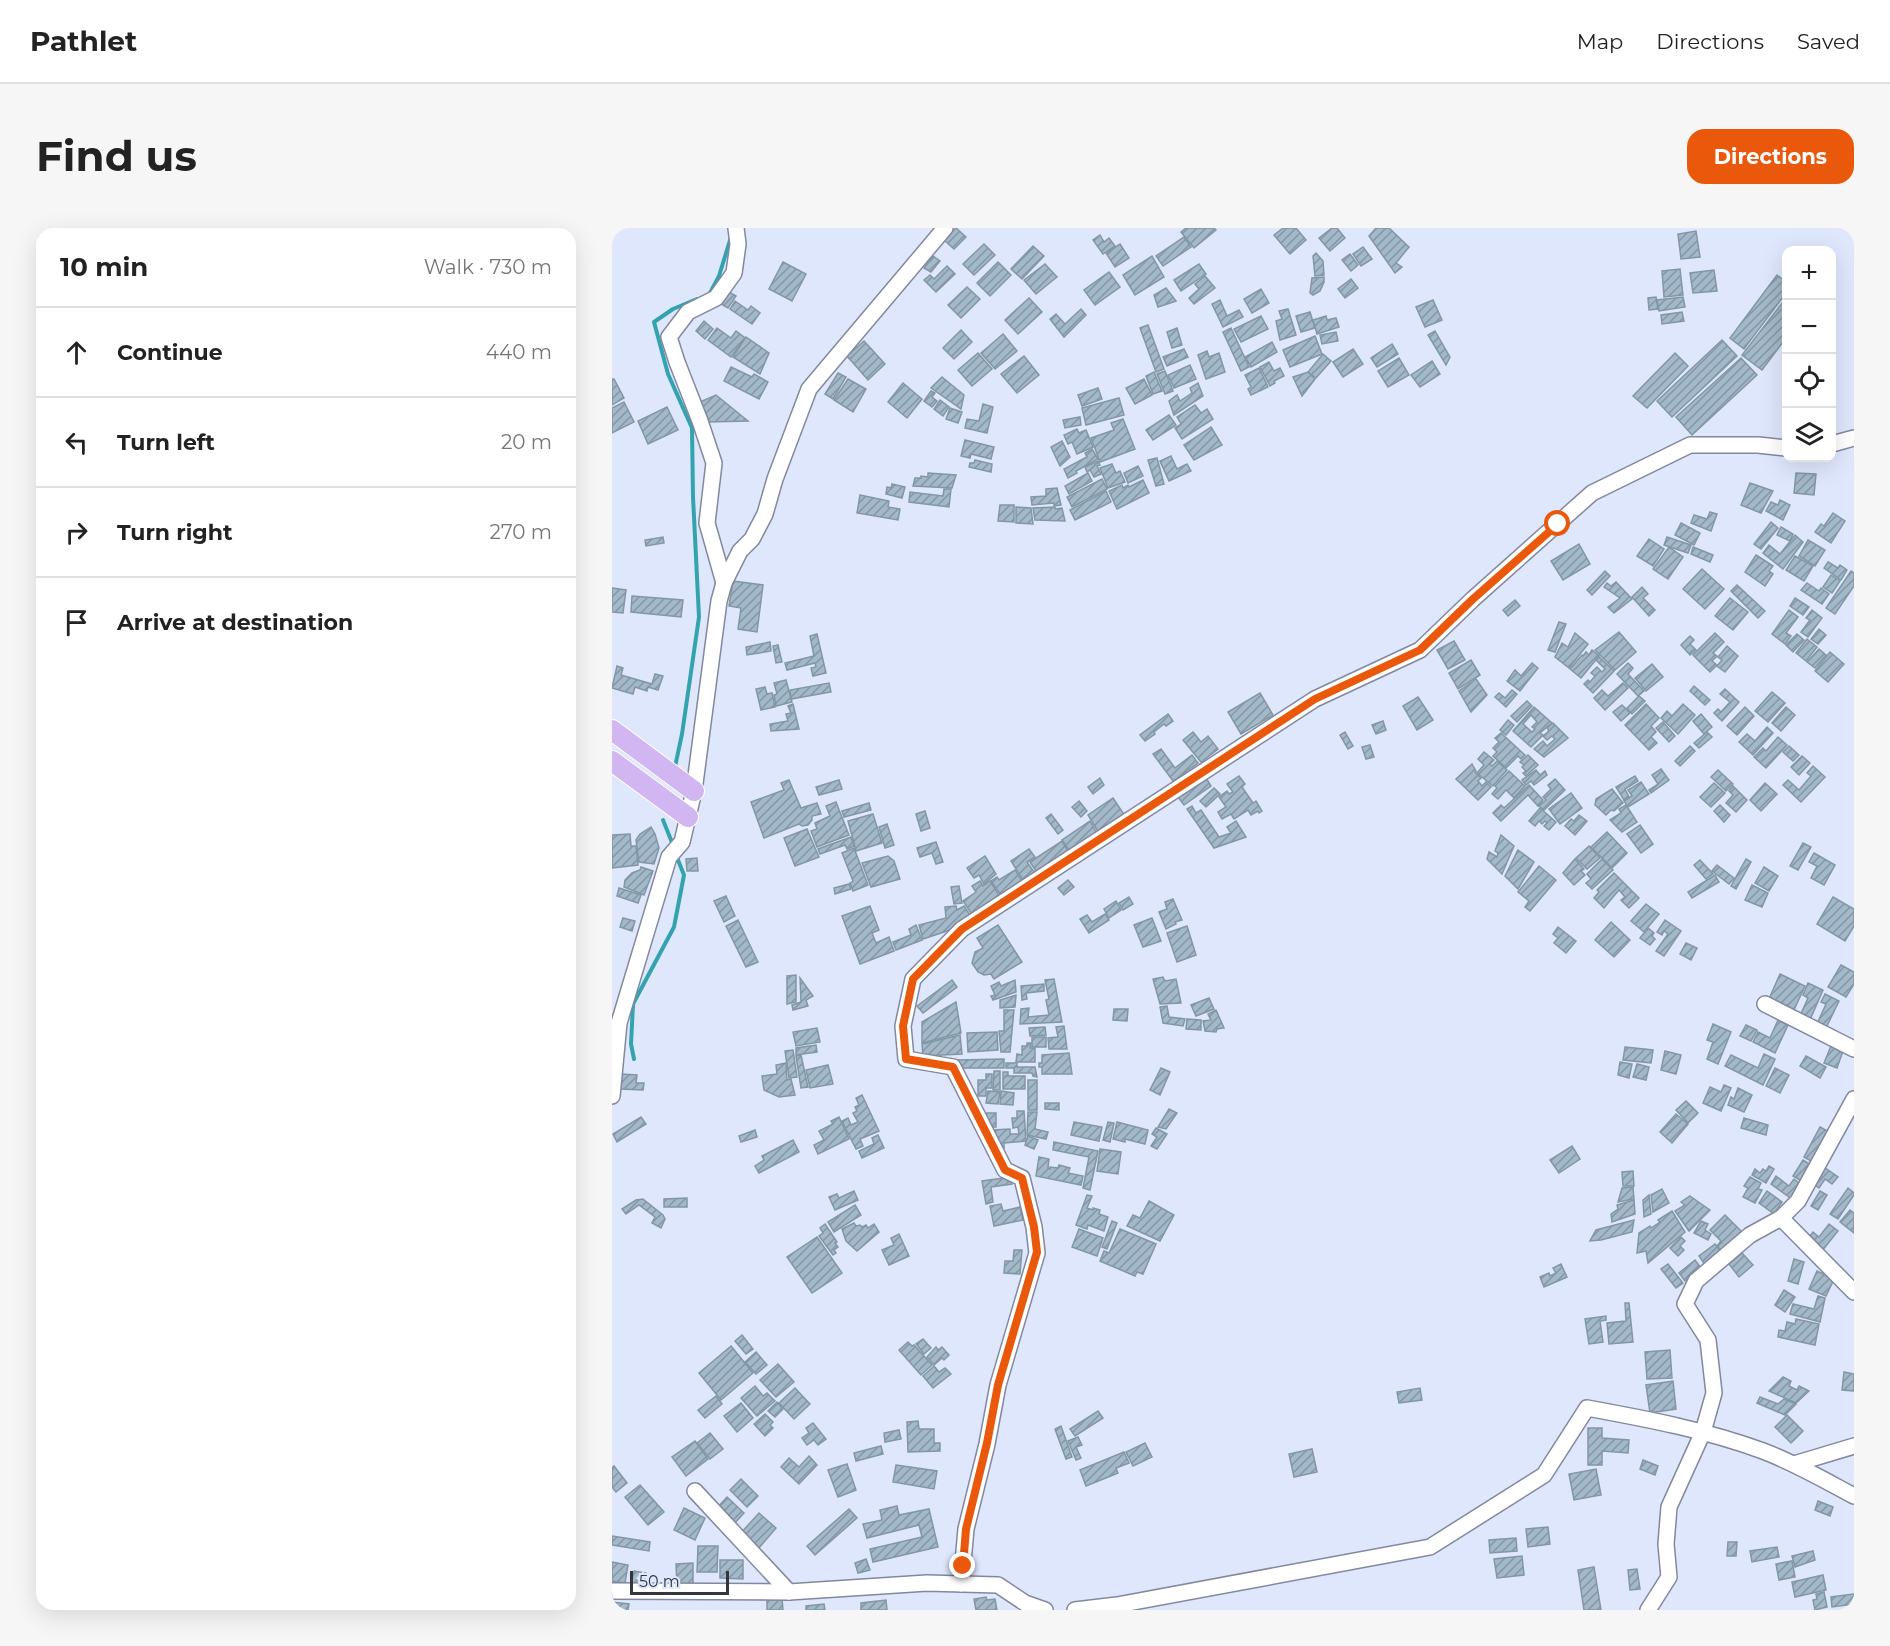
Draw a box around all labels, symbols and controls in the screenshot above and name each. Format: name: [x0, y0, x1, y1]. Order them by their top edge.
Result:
text: Pathlet: [30, 24, 137, 58]
text: Map: [1577, 29, 1623, 54]
text: Directions: [1656, 29, 1764, 54]
text: Saved: [1797, 29, 1860, 54]
button: Directions: [1687, 129, 1854, 184]
text: Find us: [36, 130, 197, 182]
map controls: [1782, 246, 1836, 462]
button: +: [1782, 246, 1836, 300]
text: 10 min: [60, 251, 148, 283]
text: Walk · 730 m: [424, 255, 552, 279]
button: −: [1782, 300, 1836, 354]
icon: ahead: [60, 336, 93, 369]
text: Continue: [117, 339, 223, 366]
text: 440 m: [486, 340, 552, 364]
button: locate: [1782, 354, 1836, 408]
button: layers: [1782, 408, 1836, 462]
icon: left: [60, 426, 93, 459]
text: Turn left: [117, 429, 215, 456]
text: 20 m: [501, 430, 552, 454]
route start: [1544, 510, 1570, 536]
icon: right: [60, 516, 93, 549]
text: Turn right: [117, 519, 232, 546]
text: 270 m: [490, 520, 552, 544]
icon: arrive: [60, 606, 93, 639]
text: Arrive at destination: [117, 609, 353, 636]
route end: [949, 1552, 975, 1578]
scale bar: [630, 1568, 729, 1596]
text: 50 m: [639, 1572, 680, 1591]

